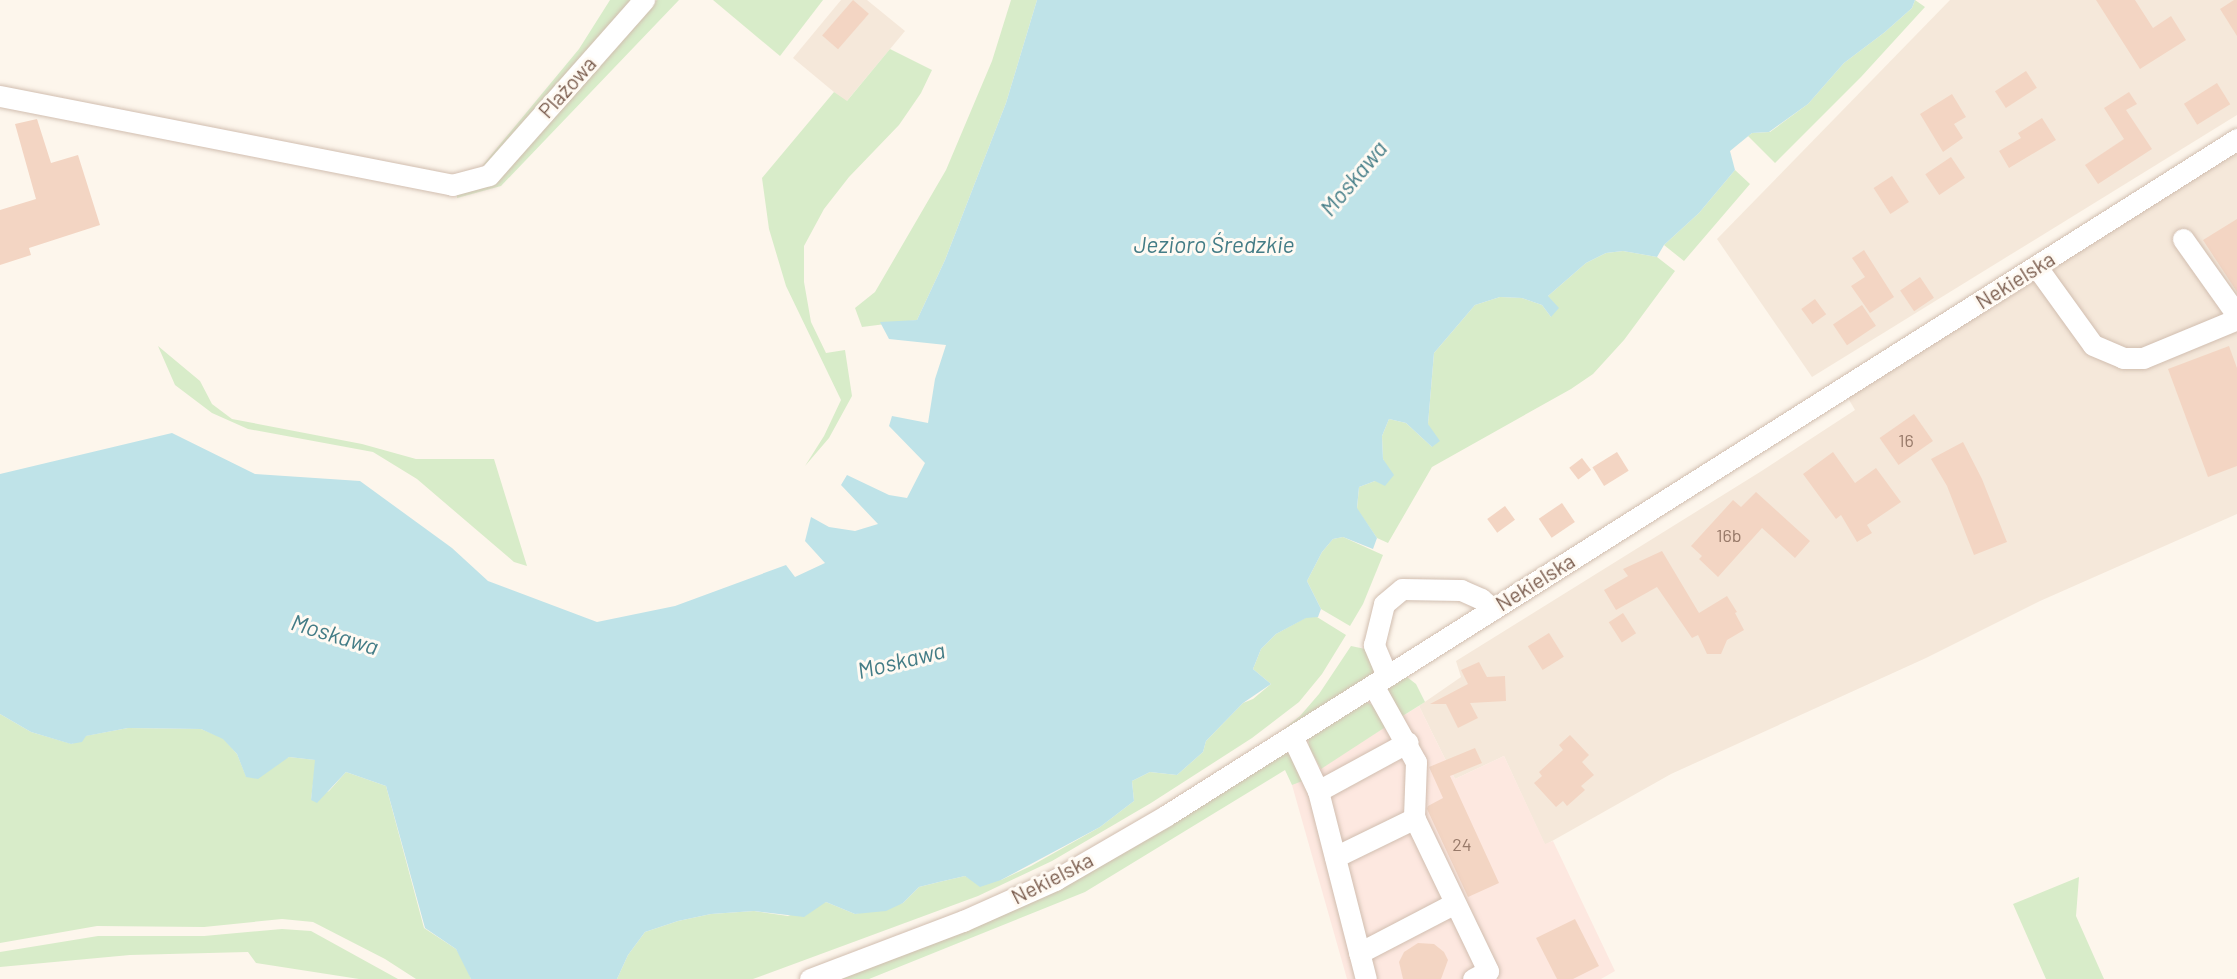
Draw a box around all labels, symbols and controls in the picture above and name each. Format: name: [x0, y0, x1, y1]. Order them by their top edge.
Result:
street label: Plażowa: [533, 51, 601, 123]
water label: Moskawa: [1314, 135, 1392, 221]
water label: Jezioro Średzkie: [1133, 230, 1295, 258]
street label: Nekielska: [1971, 246, 2059, 314]
house number: 16: [1898, 429, 1914, 451]
house number: 16b: [1716, 524, 1742, 546]
street label: Nekielska: [1491, 548, 1579, 616]
water label: Moskawa: [288, 608, 382, 660]
water label: Moskawa: [854, 636, 948, 684]
house number: 24: [1452, 833, 1472, 855]
street label: Nekielska: [1007, 847, 1097, 909]

